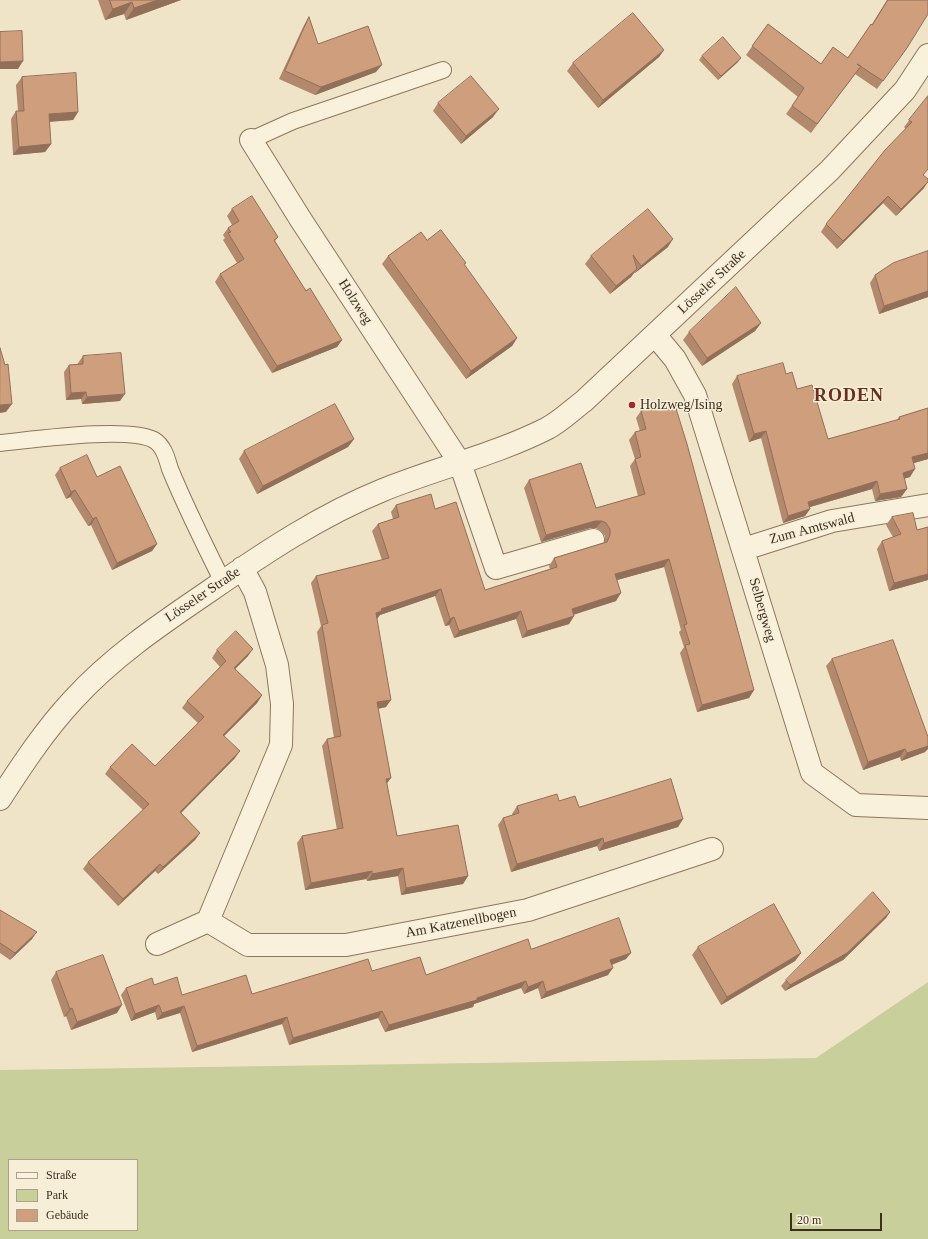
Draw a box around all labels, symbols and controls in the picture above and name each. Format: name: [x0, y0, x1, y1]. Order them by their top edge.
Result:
street label: Lösseler Straße: [675, 246, 749, 318]
street label: Holzweg: [334, 276, 376, 328]
district label: RODEN: [814, 385, 884, 407]
place label: Holzweg/Ising: [640, 397, 722, 413]
marker: Holzweg/Ising: [627, 400, 637, 410]
street label: Zum Amtswald: [768, 510, 856, 548]
street label: Lösseler Straße: [162, 564, 244, 626]
street label: Selbergweg: [745, 576, 779, 644]
street label: Am Katzenellbogen: [404, 904, 518, 942]
legend: [8, 1159, 138, 1231]
text: Straße: [46, 1168, 77, 1182]
text: Park: [46, 1188, 68, 1202]
scale bar: [792, 1205, 884, 1231]
text: Gebäude: [46, 1208, 89, 1222]
text: 20 m: [797, 1213, 821, 1227]

